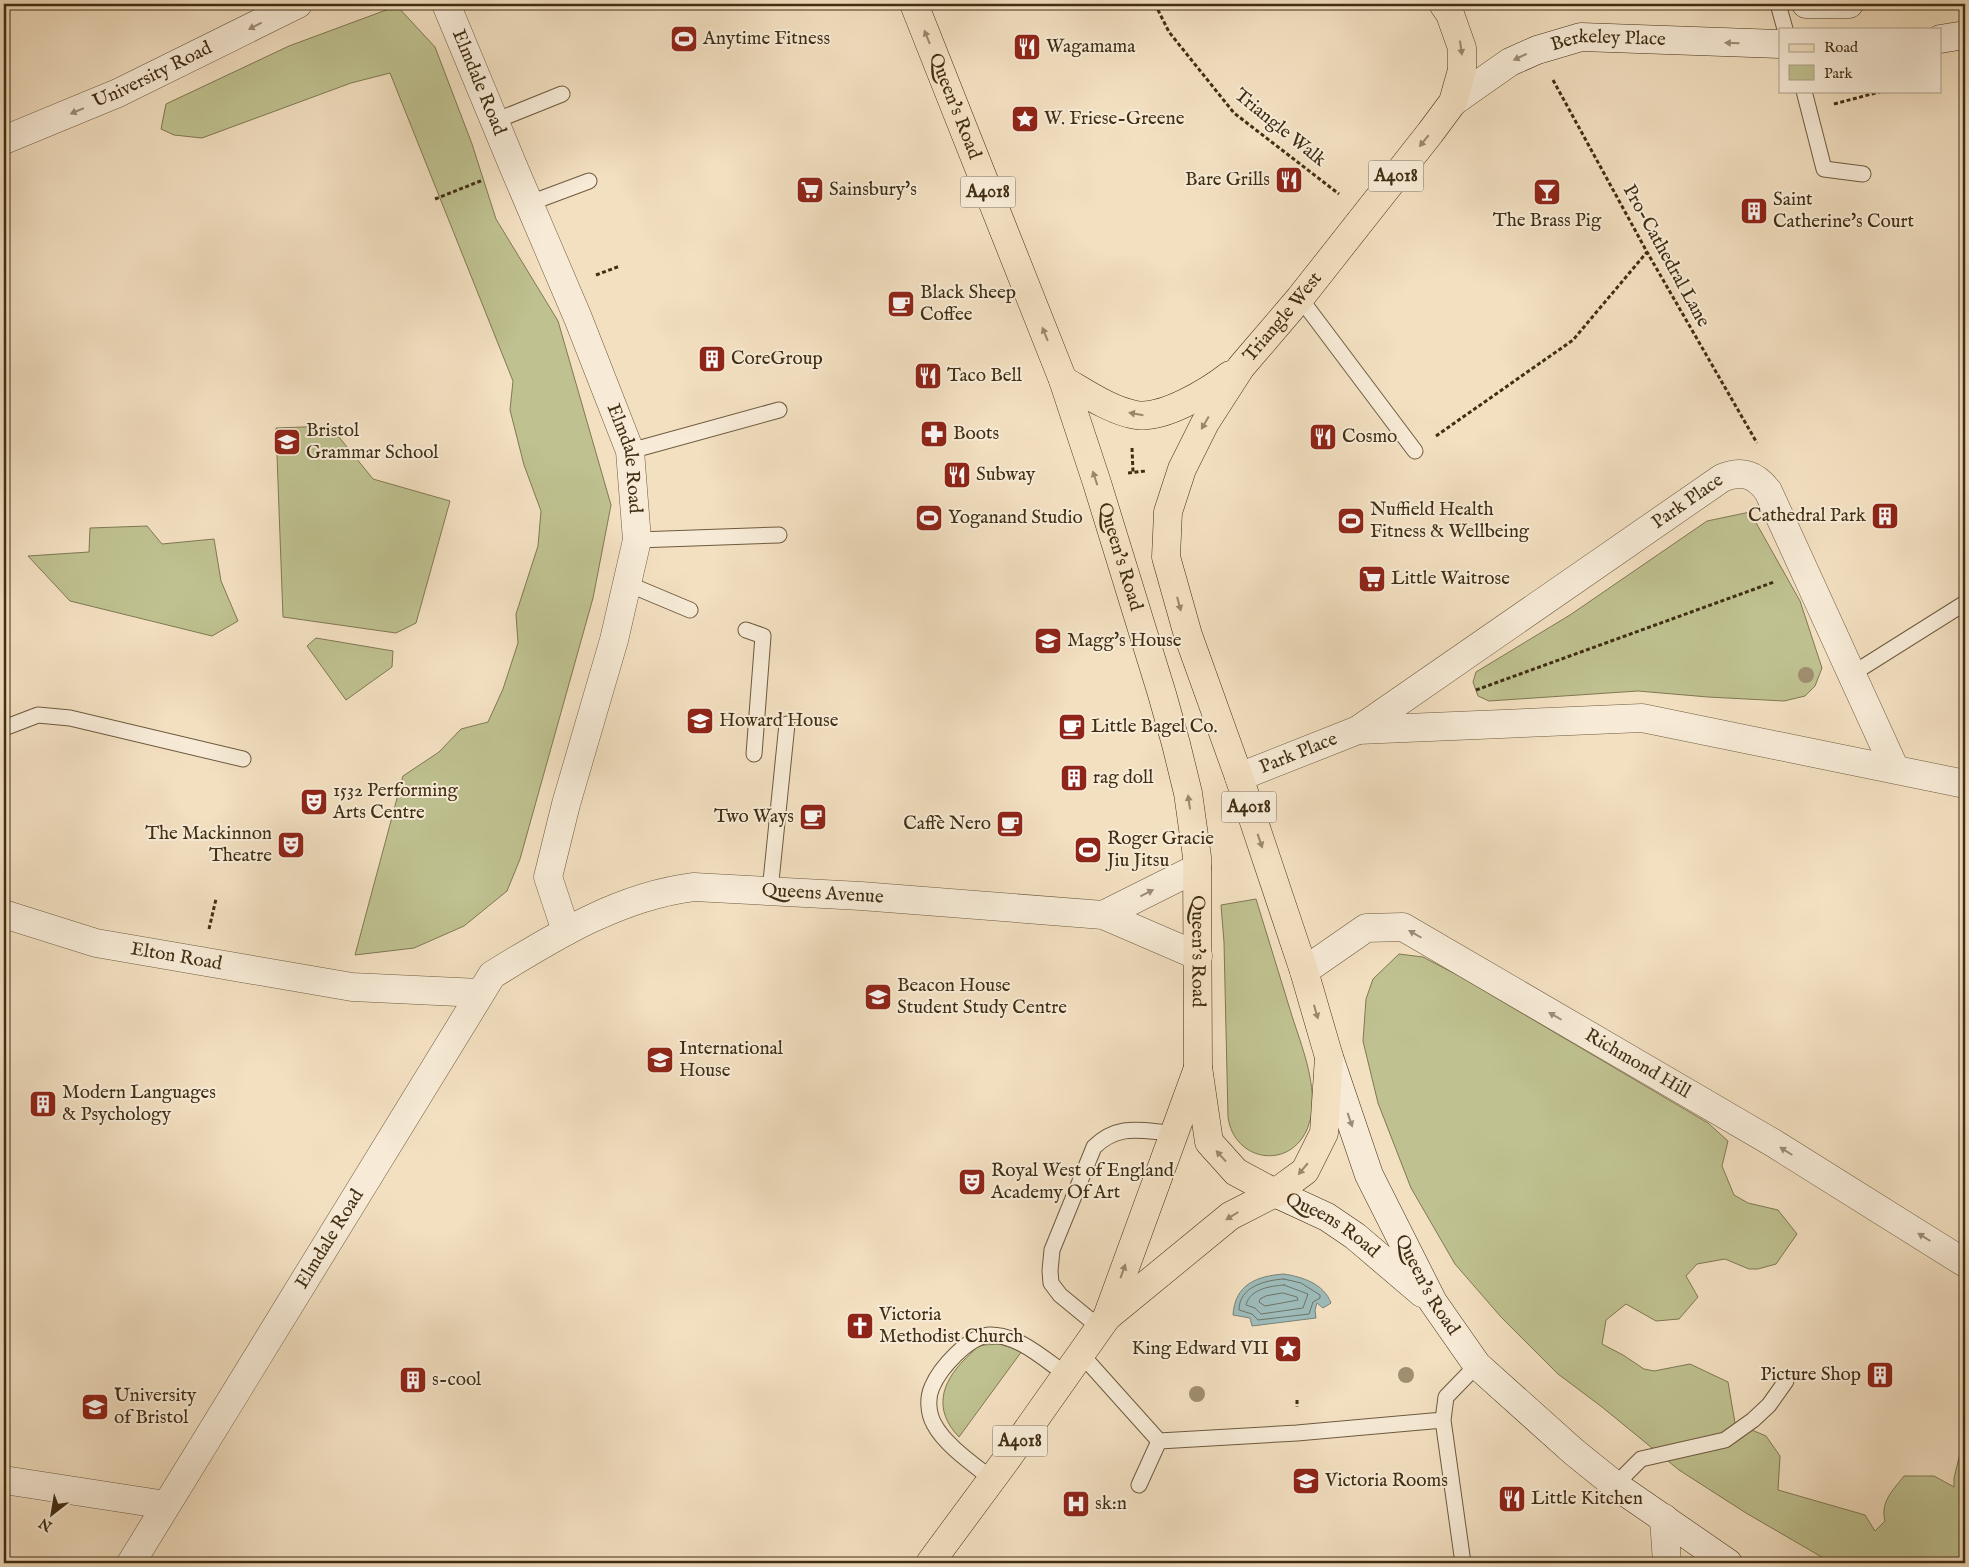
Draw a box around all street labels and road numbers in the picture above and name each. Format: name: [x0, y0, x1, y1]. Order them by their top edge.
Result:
street label: Berkeley Place: [1548, 25, 1666, 57]
street label: Elmdale Road: [446, 26, 511, 140]
street label: University Road: [89, 36, 217, 114]
street label: Queen's Road: [923, 50, 987, 164]
street label: Triangle Walk: [1229, 84, 1332, 173]
road number: A4018: [1368, 160, 1424, 192]
road number: A4018: [960, 176, 1016, 208]
street label: Pro-Cathedral Lane: [1617, 180, 1715, 332]
street label: Triangle West: [1238, 267, 1328, 367]
street label: Elmdale Road: [601, 400, 647, 515]
street label: Park Place: [1647, 468, 1728, 535]
street label: Queen's Road: [1092, 500, 1148, 615]
street label: Park Place: [1256, 727, 1341, 780]
road number: A4018: [1222, 792, 1276, 822]
street label: Queens Avenue: [761, 879, 885, 910]
street label: Queen's Road: [1185, 895, 1210, 1008]
street label: Elton Road: [129, 937, 225, 977]
street label: Richmond Hill: [1580, 1024, 1696, 1104]
street label: Elmdale Road: [290, 1184, 370, 1293]
street label: Queens Road: [1281, 1187, 1385, 1264]
street label: Queen's Road: [1389, 1231, 1465, 1341]
road number: A4018: [992, 1425, 1048, 1456]

